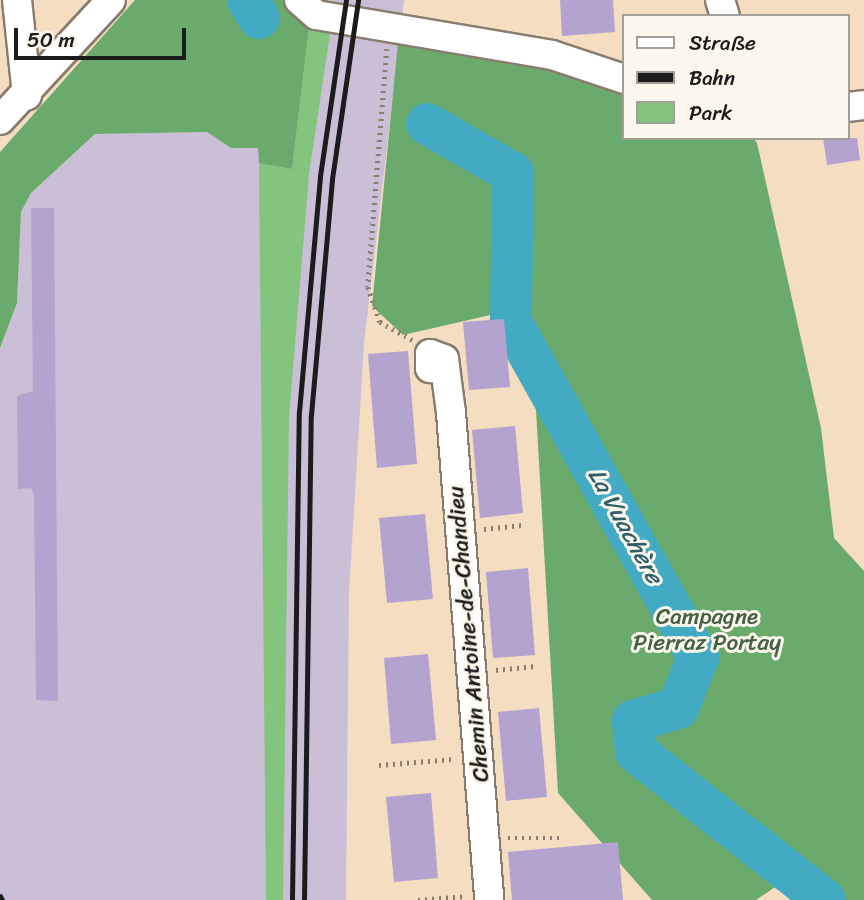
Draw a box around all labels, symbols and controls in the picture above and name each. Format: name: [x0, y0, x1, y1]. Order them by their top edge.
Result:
scale bar: [18, 14, 189, 58]
legend: [622, 14, 850, 140]
text: 50 m: [27, 21, 75, 59]
text: Straße: [689, 24, 756, 62]
text: Bahn: [689, 59, 735, 97]
text: Park: [689, 94, 732, 132]
water label: La Vuachère: [582, 464, 668, 588]
street label: Chemin Antoine-de-Chandieu: [442, 484, 496, 784]
park label: Campagne Pierraz Portay: [633, 603, 781, 657]

